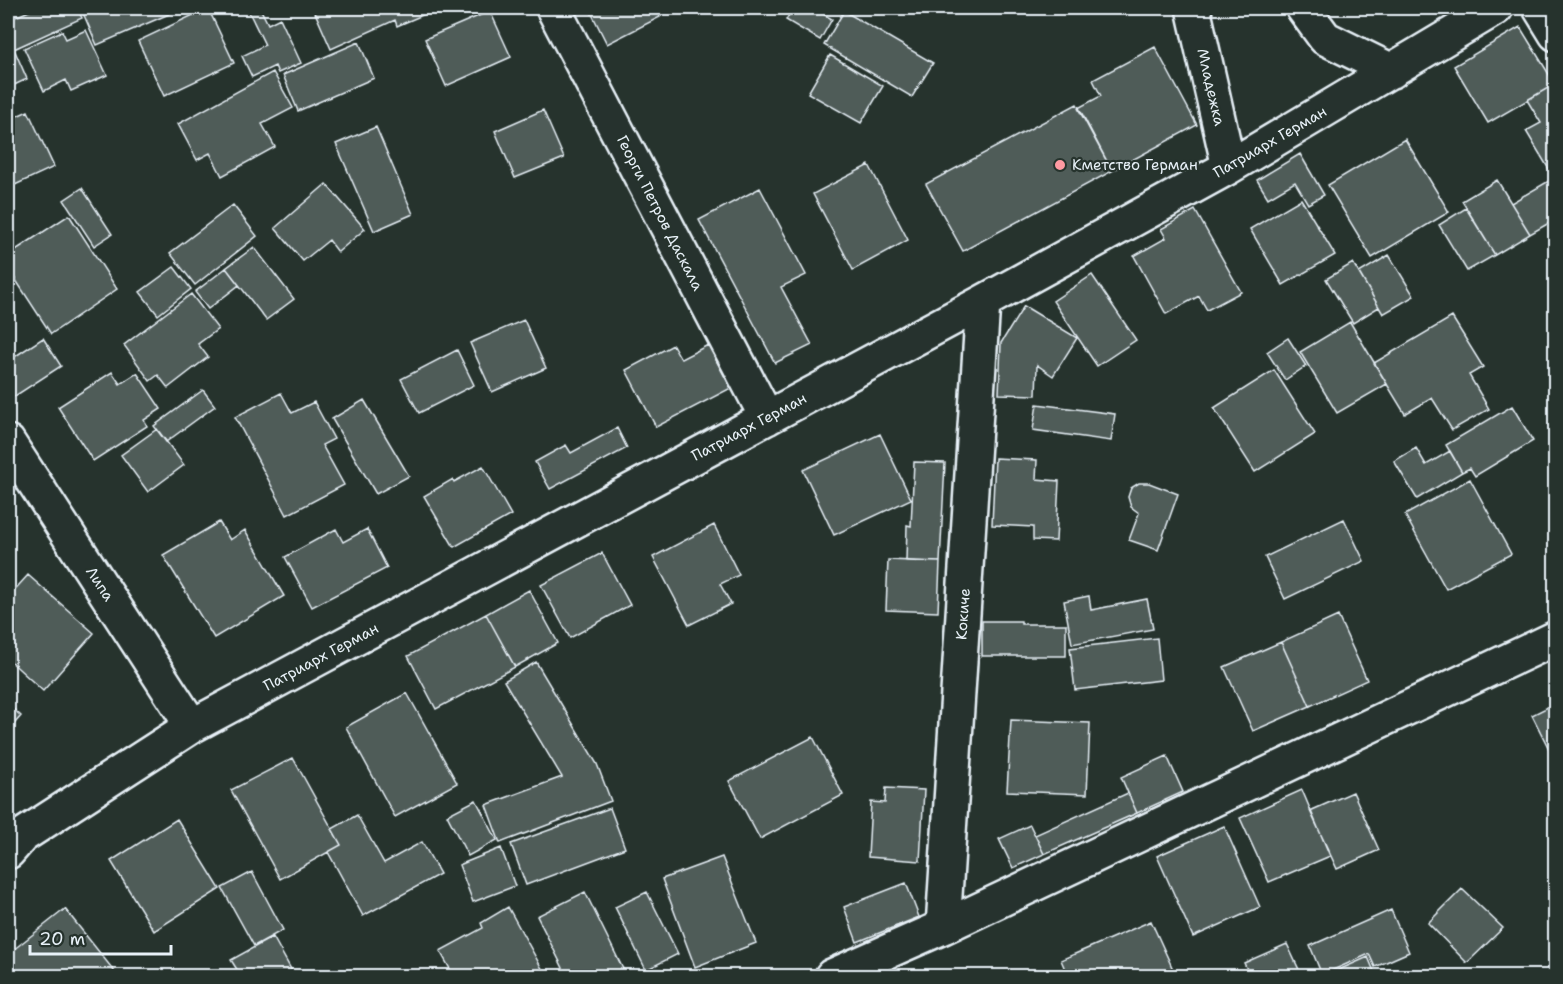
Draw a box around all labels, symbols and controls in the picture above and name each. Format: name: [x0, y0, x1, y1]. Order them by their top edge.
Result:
street label: Младежка: [1192, 46, 1230, 128]
street label: Патриарх Герман: [1210, 101, 1330, 183]
street label: Георги Петров Даскала: [612, 132, 708, 295]
place label: Кметство Герман: [1072, 155, 1198, 175]
marker: Кметство Герман: [1053, 158, 1067, 172]
street label: Патриарх Герман: [688, 388, 810, 466]
street label: Липа: [81, 563, 119, 606]
street label: Кокиче: [951, 587, 975, 641]
street label: Патриарх Герман: [260, 618, 382, 696]
scale bar: [30, 918, 171, 956]
text: 20 m: [39, 927, 85, 951]

